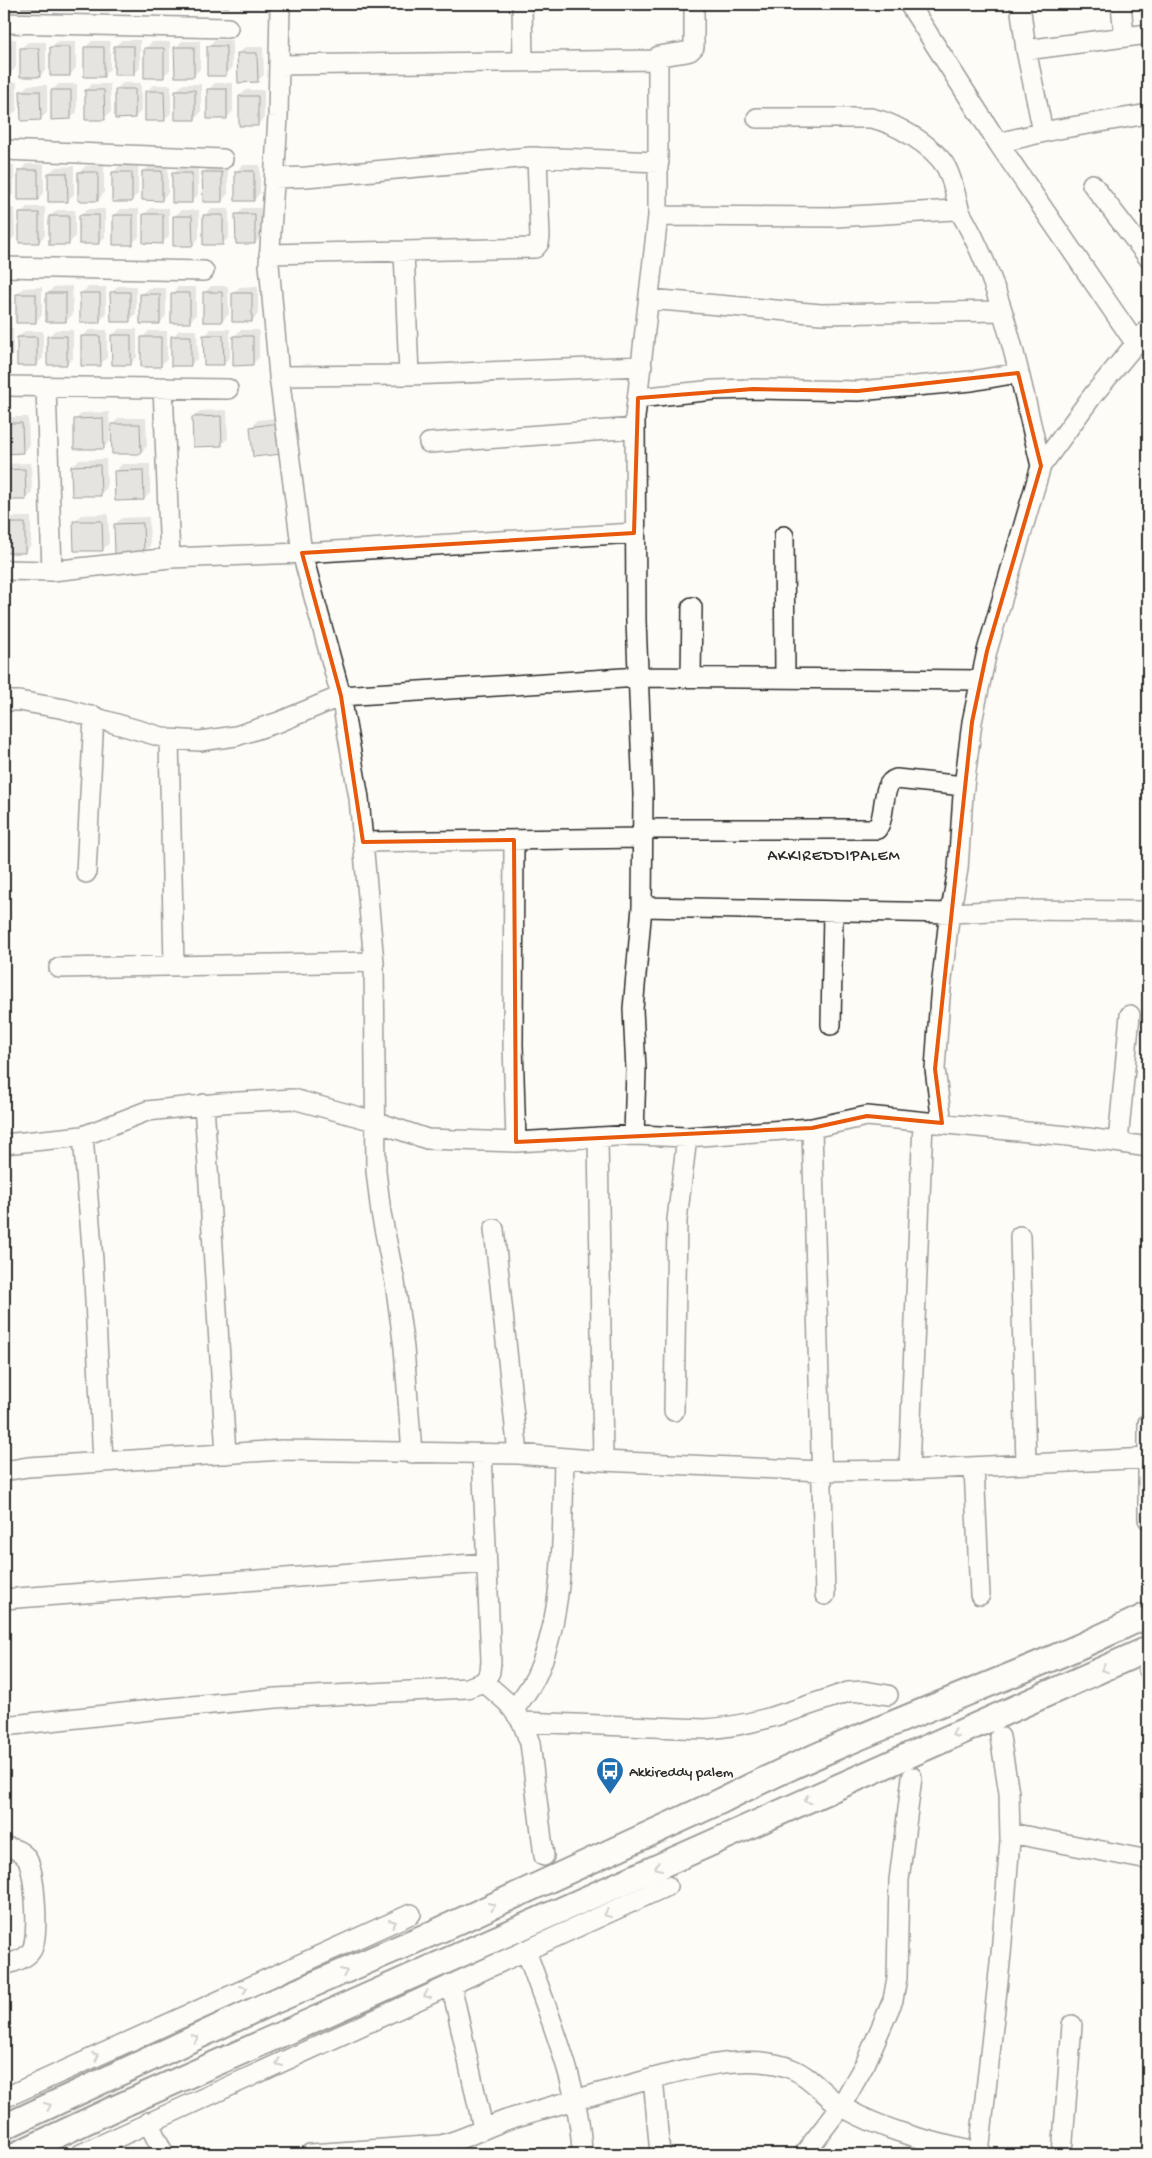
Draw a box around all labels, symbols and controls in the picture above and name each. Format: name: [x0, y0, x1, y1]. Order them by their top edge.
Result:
district label: AKKIREDDIPALEM: [767, 848, 901, 867]
one-way arrow: [1100, 1662, 1109, 1673]
one-way arrow: [951, 1727, 960, 1738]
bus stop icon: Akkireddy palem: [595, 1756, 625, 1795]
place label: Akkireddy palem: [629, 1764, 734, 1782]
one-way arrow: [803, 1794, 812, 1805]
one-way arrow: [654, 1861, 663, 1872]
one-way arrow: [487, 1902, 496, 1912]
one-way arrow: [603, 1907, 612, 1918]
one-way arrow: [388, 1918, 397, 1929]
one-way arrow: [339, 1967, 348, 1978]
one-way arrow: [239, 1985, 248, 1996]
one-way arrow: [423, 1989, 432, 2000]
one-way arrow: [190, 2033, 199, 2044]
one-way arrow: [91, 2052, 100, 2062]
one-way arrow: [275, 2056, 284, 2067]
one-way arrow: [43, 2102, 52, 2113]

